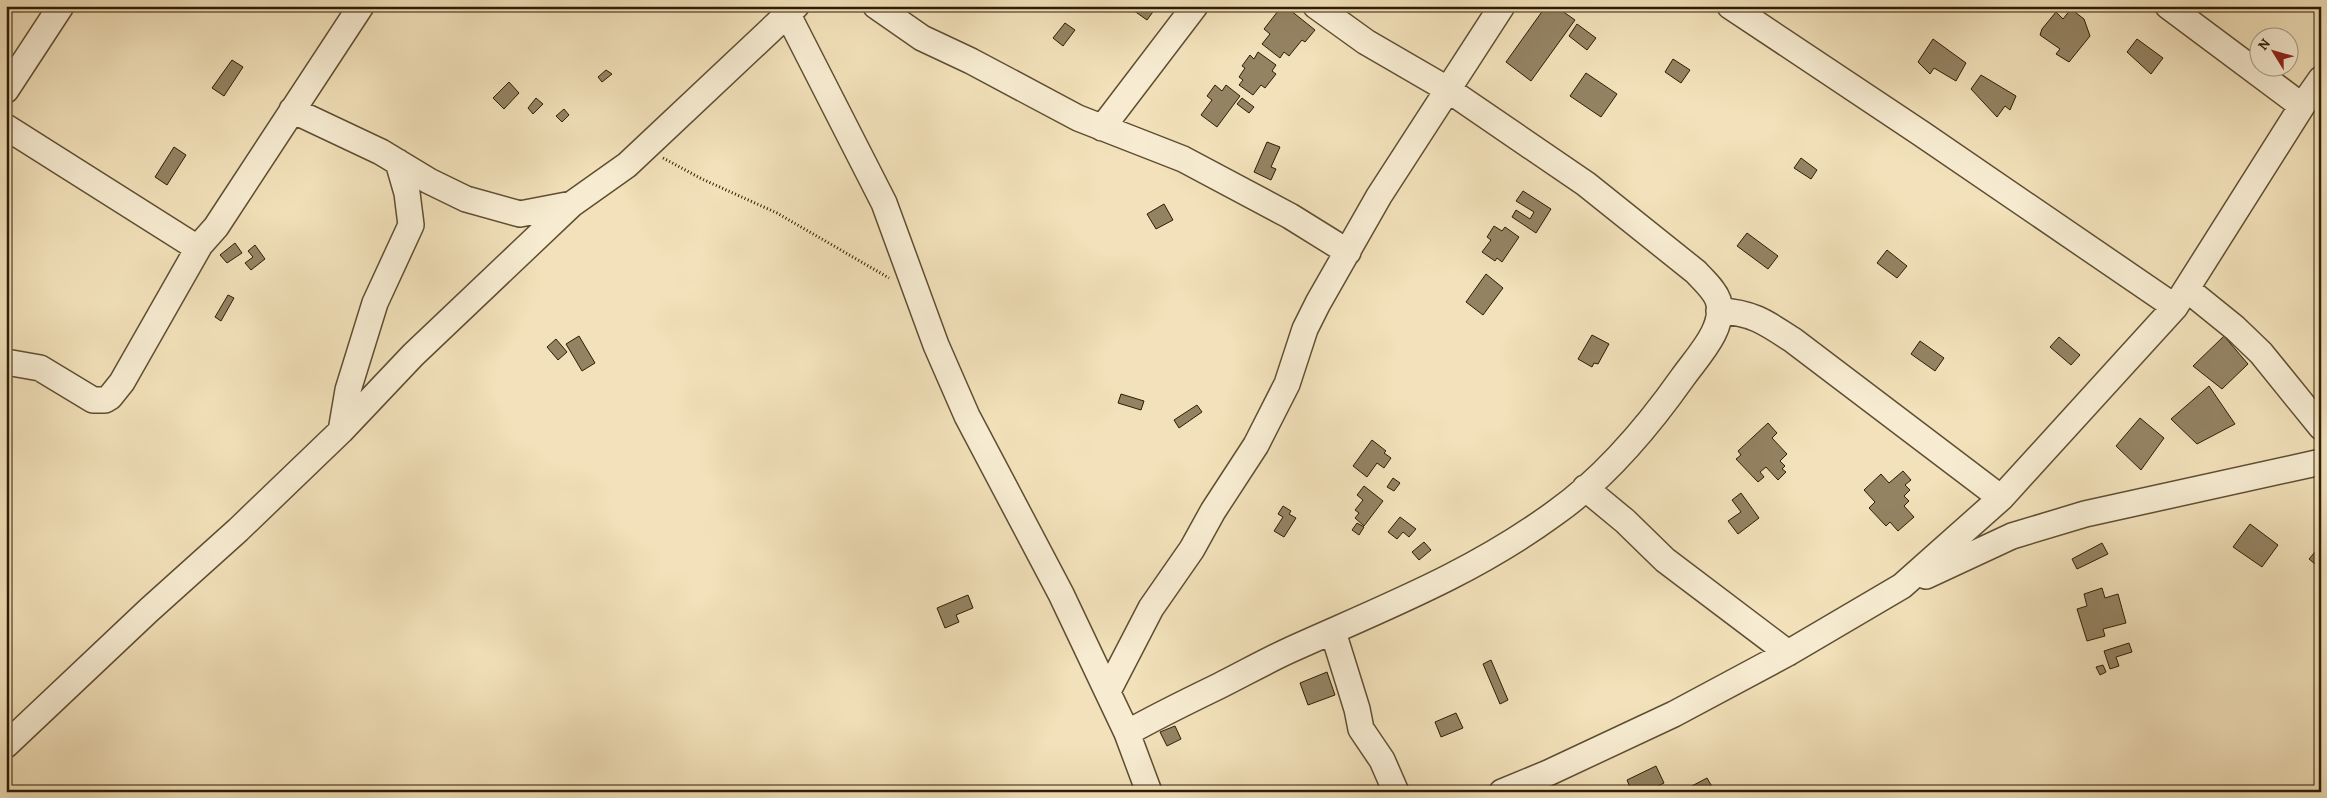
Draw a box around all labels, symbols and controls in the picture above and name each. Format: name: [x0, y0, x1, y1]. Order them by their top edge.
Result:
north arrow: [2250, 28, 2300, 78]
text: N: [2253, 35, 2275, 54]

